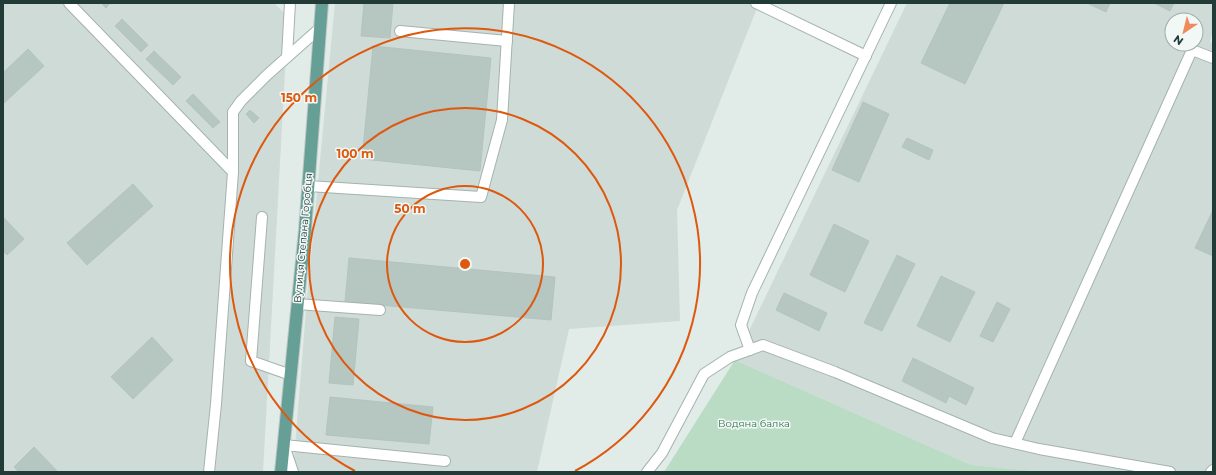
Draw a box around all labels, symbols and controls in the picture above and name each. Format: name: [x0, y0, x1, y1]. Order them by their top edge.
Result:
north arrow: [1164, 12, 1204, 52]
text: N: [1171, 32, 1186, 48]
text: 150 m: [281, 90, 317, 105]
text: 100 m: [337, 146, 373, 161]
street label: Вулиця Степана Горобця: [291, 172, 315, 304]
text: 50 m: [394, 201, 426, 216]
centre of rings: [458, 257, 472, 271]
park label: Водяна балка: [718, 417, 790, 430]

